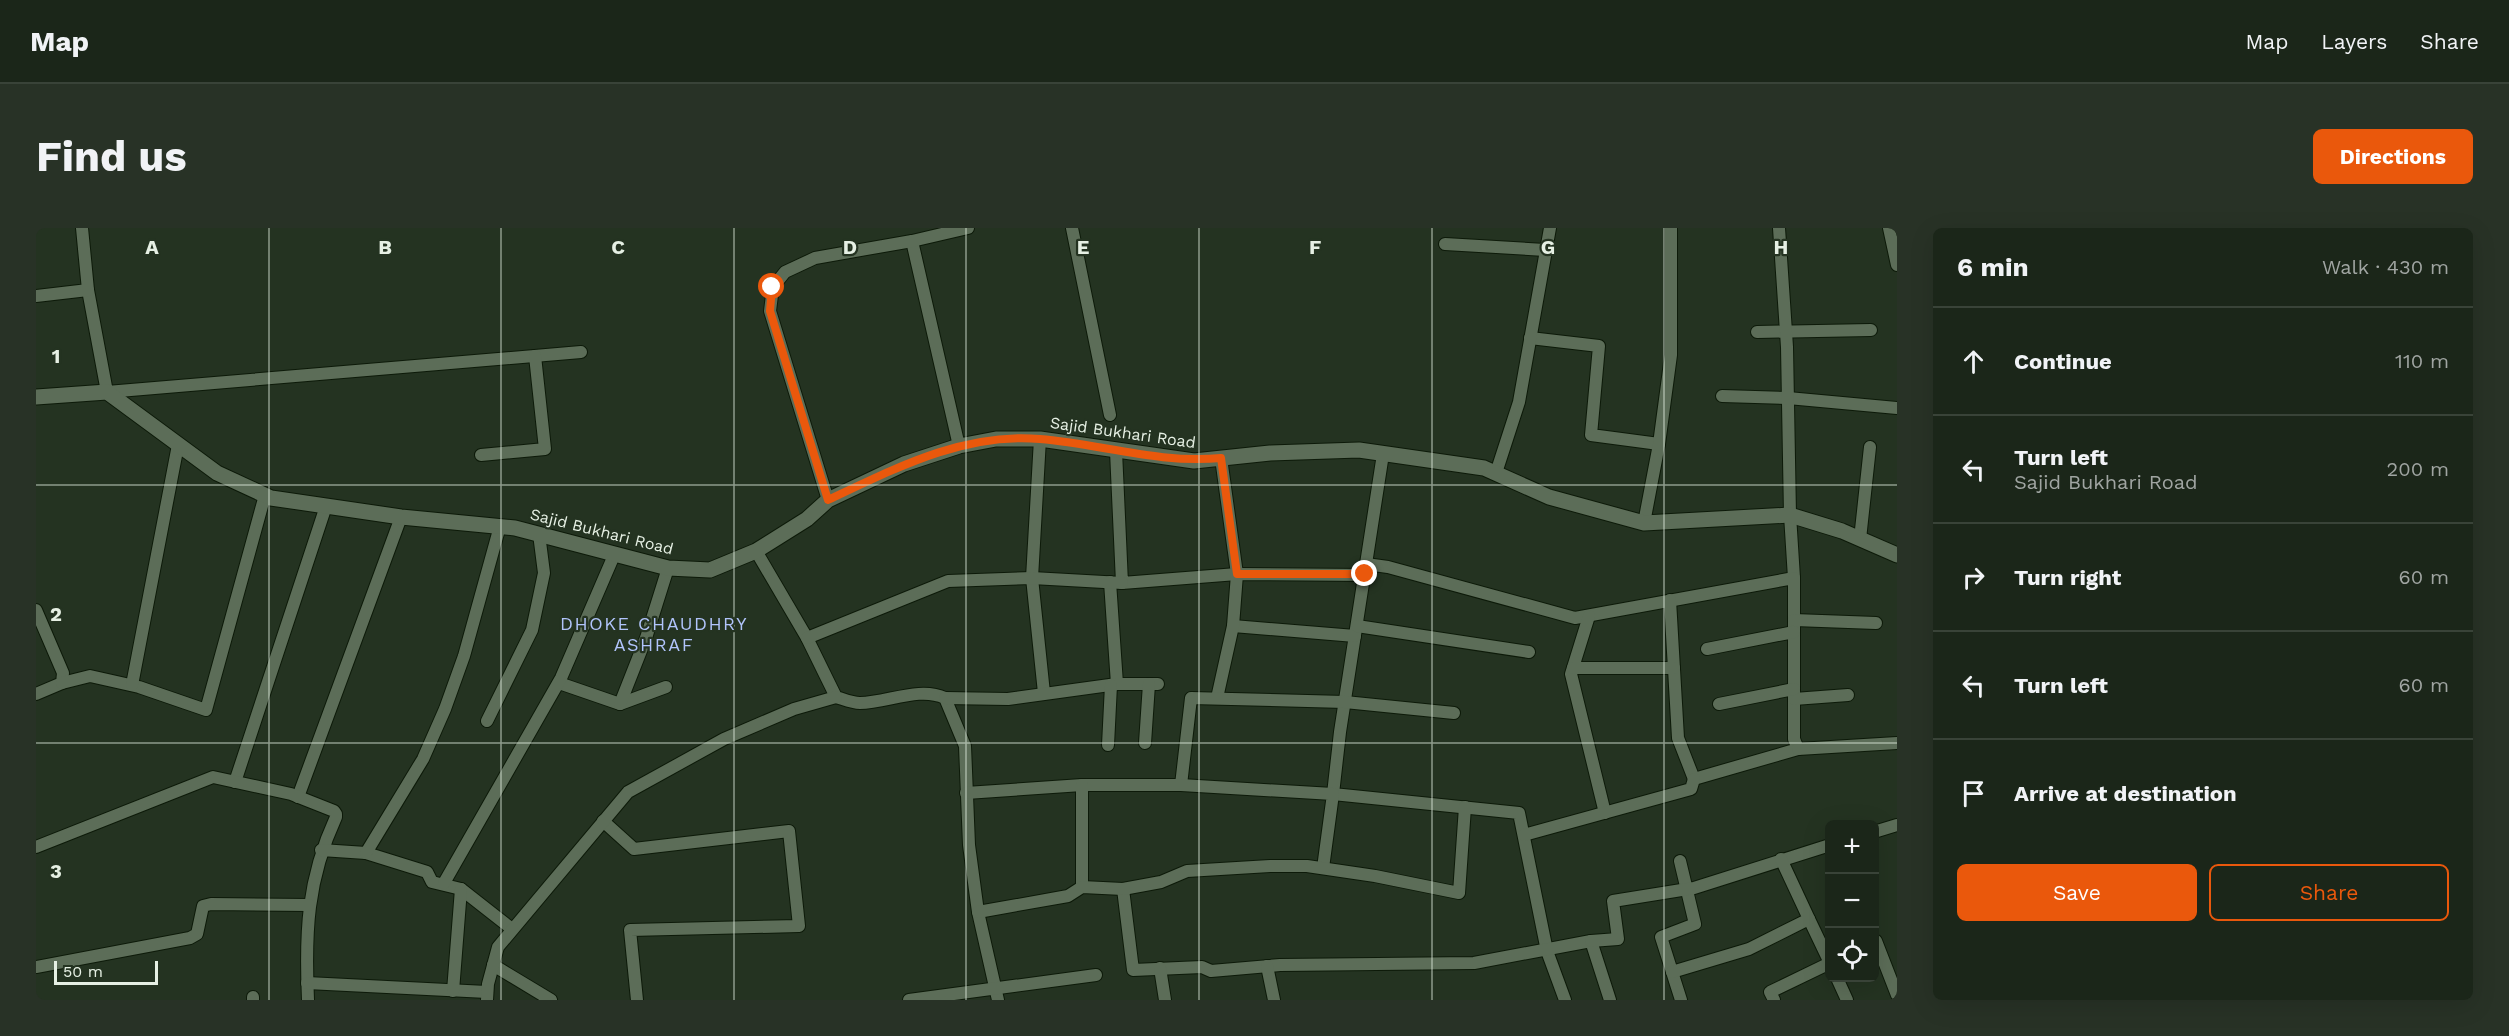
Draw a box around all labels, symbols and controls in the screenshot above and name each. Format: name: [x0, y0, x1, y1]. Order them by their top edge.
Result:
text: Map: [30, 25, 89, 58]
text: Map: [2245, 29, 2288, 54]
text: Layers: [2321, 29, 2387, 54]
text: Share: [2420, 29, 2479, 54]
button: Directions: [2313, 129, 2473, 184]
text: Find us: [36, 132, 187, 181]
text: A: [145, 235, 159, 259]
text: B: [378, 235, 392, 259]
text: C: [611, 235, 625, 259]
text: D: [843, 235, 857, 259]
text: E: [1077, 235, 1089, 259]
text: F: [1309, 235, 1321, 259]
text: G: [1541, 235, 1555, 259]
text: H: [1774, 235, 1788, 259]
text: 6 min: [1957, 252, 2029, 282]
text: Walk · 430 m: [2322, 255, 2449, 279]
route start: [758, 273, 784, 299]
text: 1: [52, 344, 60, 368]
icon: ahead: [1957, 345, 1990, 378]
text: Continue: [2014, 349, 2112, 374]
text: 110 m: [2395, 349, 2449, 373]
street label: Sajid Bukhari Road: [1049, 413, 1197, 452]
text: Turn left: [2014, 445, 2108, 470]
icon: left: [1957, 453, 1990, 486]
text: 200 m: [2387, 457, 2449, 481]
text: Sajid Bukhari Road: [2014, 470, 2198, 494]
street label: Sajid Bukhari Road: [528, 505, 675, 558]
route end: [1351, 560, 1377, 586]
icon: right: [1957, 561, 1990, 594]
text: Turn right: [2014, 565, 2121, 590]
text: 60 m: [2399, 565, 2449, 589]
text: 2: [50, 602, 62, 626]
district label: DHOKE CHAUDHRY ASHRAF: [560, 613, 748, 655]
icon: left: [1957, 669, 1990, 702]
text: Turn left: [2014, 673, 2108, 698]
text: 60 m: [2399, 673, 2449, 697]
icon: arrive: [1957, 777, 1990, 810]
text: Arrive at destination: [2014, 781, 2237, 806]
map controls: [1825, 820, 1879, 982]
button: +: [1825, 820, 1879, 874]
text: 3: [50, 859, 62, 883]
button: Save: [1957, 864, 2197, 921]
button: Share: [2209, 864, 2449, 921]
button: −: [1825, 874, 1879, 928]
button: locate: [1825, 928, 1879, 982]
scale bar: [54, 958, 158, 986]
text: 50 m: [63, 962, 103, 981]

